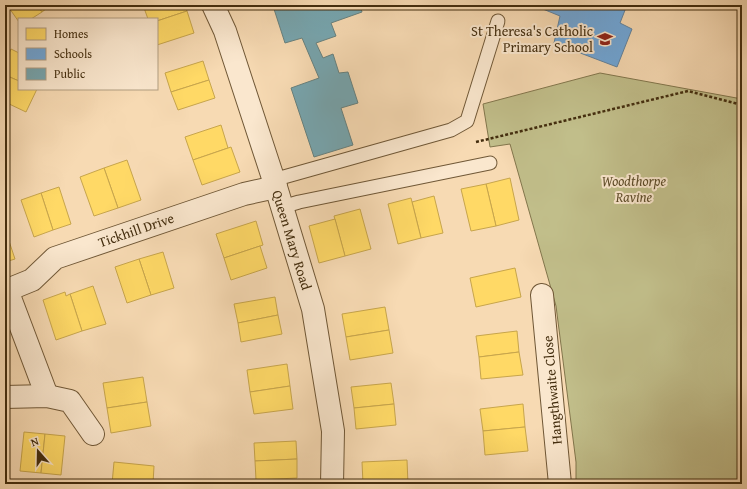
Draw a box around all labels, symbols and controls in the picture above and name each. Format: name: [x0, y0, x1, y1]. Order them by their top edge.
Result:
legend: [18, 18, 158, 90]
place label: St Theresa's Catholic Primary School: [471, 21, 593, 57]
text: Homes: [54, 25, 89, 42]
school or university icon: St Theresa's Catholic Primary School: [596, 30, 614, 48]
text: Schools: [54, 45, 92, 62]
text: Public: [54, 65, 86, 82]
park label: Woodthorpe Ravine: [602, 171, 667, 207]
street label: Queen Mary Road: [267, 188, 317, 293]
street label: Tickhill Drive: [95, 208, 177, 252]
street label: Hangthwaite Close: [537, 334, 567, 445]
north arrow: [18, 431, 58, 471]
text: N: [28, 433, 41, 450]

